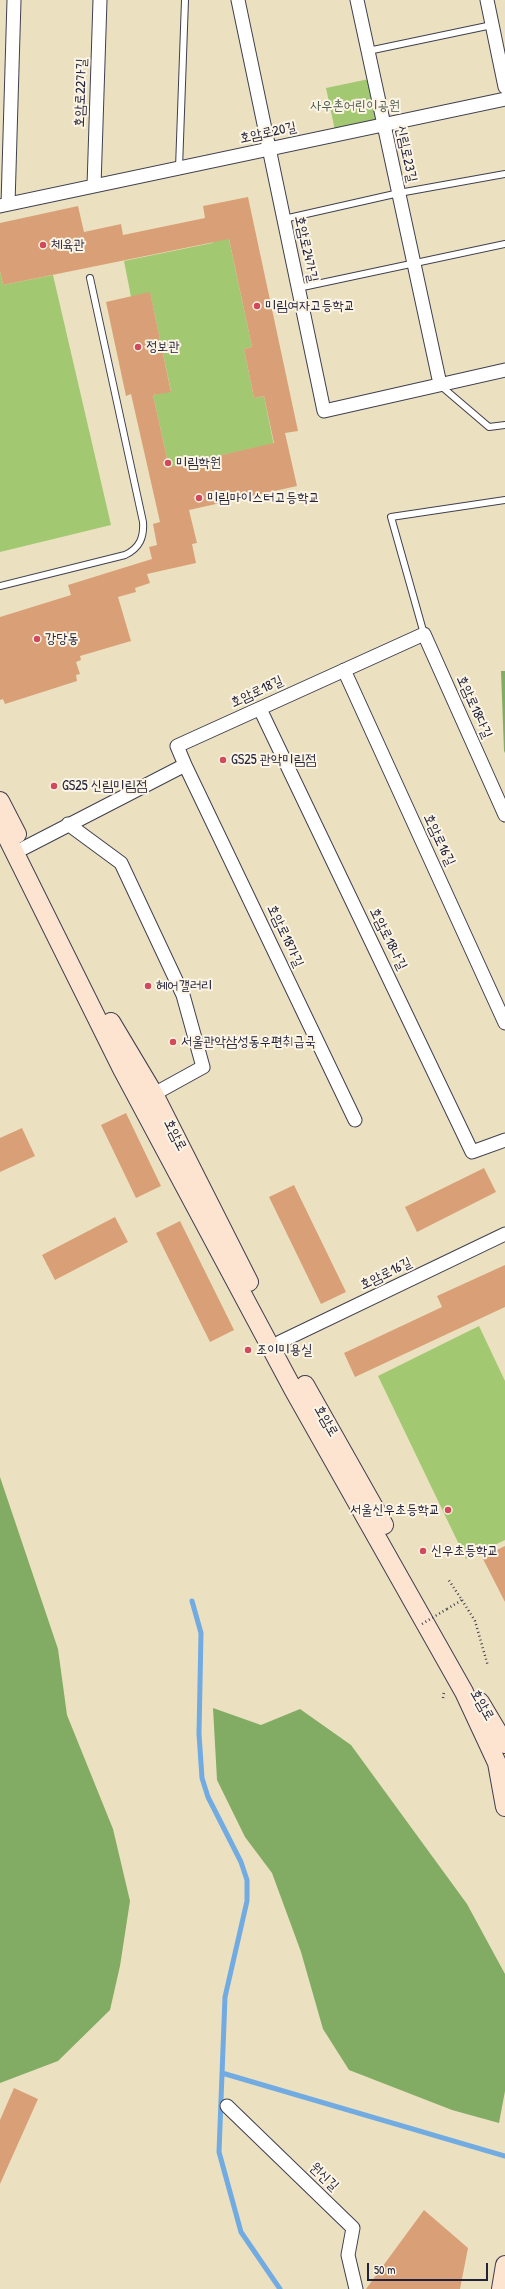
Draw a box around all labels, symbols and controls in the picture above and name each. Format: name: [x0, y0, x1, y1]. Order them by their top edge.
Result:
street label: 호암로22가길: [71, 58, 91, 128]
park label: 사우촌어린이공원: [310, 98, 400, 114]
street label: 호암로20길: [238, 119, 298, 147]
street label: 신림로23길: [392, 124, 420, 184]
street label: 호암로24가길: [291, 214, 321, 284]
place label: 체육관: [51, 237, 85, 253]
marker: 체육관: [38, 240, 48, 250]
place label: 미림여자고등학교: [265, 298, 355, 314]
marker: 미림여자고등학교: [252, 301, 262, 311]
place label: 정보관: [146, 339, 180, 355]
marker: 정보관: [133, 342, 143, 352]
place label: 미림학원: [176, 455, 221, 471]
marker: 미림학원: [163, 458, 173, 468]
place label: 미림마이스터고등학교: [207, 490, 320, 506]
marker: 미림마이스터고등학교: [194, 493, 204, 503]
place label: 강당동: [45, 631, 79, 647]
marker: 강당동: [32, 634, 42, 644]
street label: 호암로18길: [228, 673, 286, 711]
street label: 호암로18다길: [453, 673, 495, 741]
place label: GS25 관악미림점: [231, 752, 316, 768]
marker: GS25 관악미림점: [218, 755, 228, 765]
place label: GS25 신림미림점: [62, 778, 147, 794]
marker: GS25 신림미림점: [49, 781, 59, 791]
street label: 호암로16길: [420, 811, 458, 869]
street label: 호암로18가길: [263, 902, 307, 970]
street label: 호암로18나길: [366, 905, 410, 973]
place label: 헤어갤러리: [156, 978, 212, 994]
marker: 헤어갤러리: [143, 981, 153, 991]
place label: 서울관악삼성동우편취급국: [181, 1034, 316, 1050]
marker: 서울관악삼성동우편취급국: [168, 1037, 178, 1047]
street label: 호암로: [160, 1116, 190, 1154]
street label: 호암로16길: [357, 1254, 415, 1294]
place label: 조이미용실: [256, 1342, 312, 1358]
marker: 조이미용실: [243, 1345, 253, 1355]
street label: 호암로: [310, 1402, 342, 1440]
place label: 서울신우초등학교: [350, 1502, 440, 1518]
marker: 서울신우초등학교: [443, 1505, 453, 1515]
place label: 신우초등학교: [431, 1543, 499, 1559]
marker: 신우초등학교: [418, 1546, 428, 1556]
street label: 호암로: [466, 1686, 498, 1724]
street label: 원신길: [306, 2159, 342, 2195]
scale bar: [369, 2255, 490, 2281]
text: 50 m: [374, 2261, 395, 2278]

